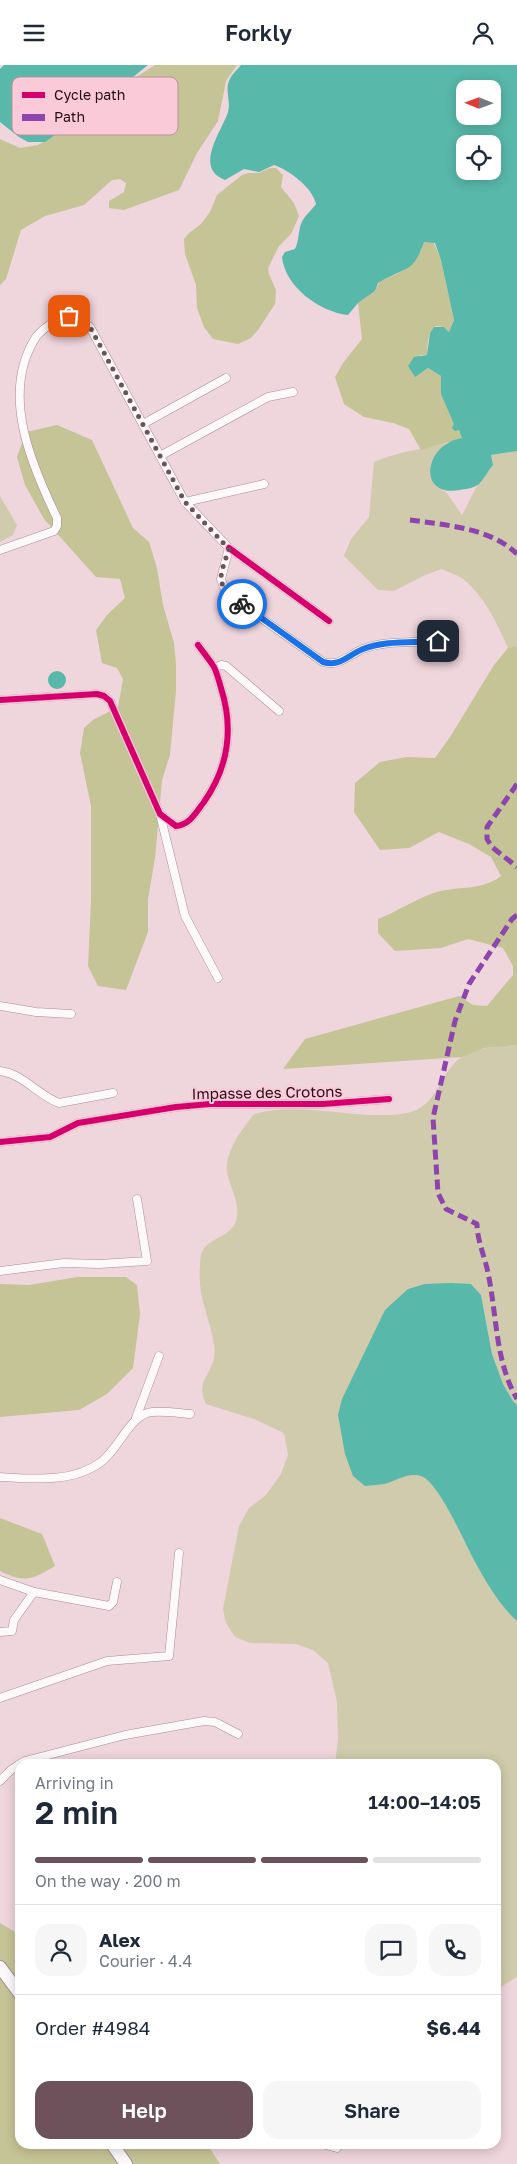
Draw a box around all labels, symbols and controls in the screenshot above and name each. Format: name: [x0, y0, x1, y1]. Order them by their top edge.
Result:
icon: menu: [20, 19, 48, 47]
text: Forkly: [225, 19, 292, 46]
icon: person: [469, 19, 497, 47]
legend: [12, 77, 178, 135]
north arrow: [456, 80, 501, 125]
map controls: [456, 80, 501, 180]
text: Cycle path: [54, 86, 125, 103]
text: Path: [54, 108, 85, 125]
button: locate: [456, 135, 501, 180]
pin: [48, 295, 90, 337]
icon: bag: [55, 302, 83, 330]
courier: [217, 579, 267, 629]
icon: bike: [228, 590, 256, 618]
pin: [417, 620, 459, 662]
icon: home: [424, 627, 452, 655]
street label: Impasse des Crotons: [191, 1082, 343, 1102]
text: Arriving in: [35, 1773, 114, 1793]
text: 14:00–14:05: [368, 1790, 481, 1813]
text: 2 min: [35, 1793, 118, 1831]
text: On the way · 200 m: [35, 1871, 181, 1891]
button: person: [35, 1924, 87, 1976]
button: chat: [365, 1924, 417, 1976]
button: phone: [429, 1924, 481, 1976]
text: Alex: [99, 1928, 140, 1951]
text: Courier · 4.4: [99, 1951, 192, 1971]
text: Order #4984: [35, 2016, 150, 2039]
text: $6.44: [426, 2016, 481, 2039]
button: Help: [35, 2081, 253, 2139]
button: Share: [263, 2081, 481, 2139]

